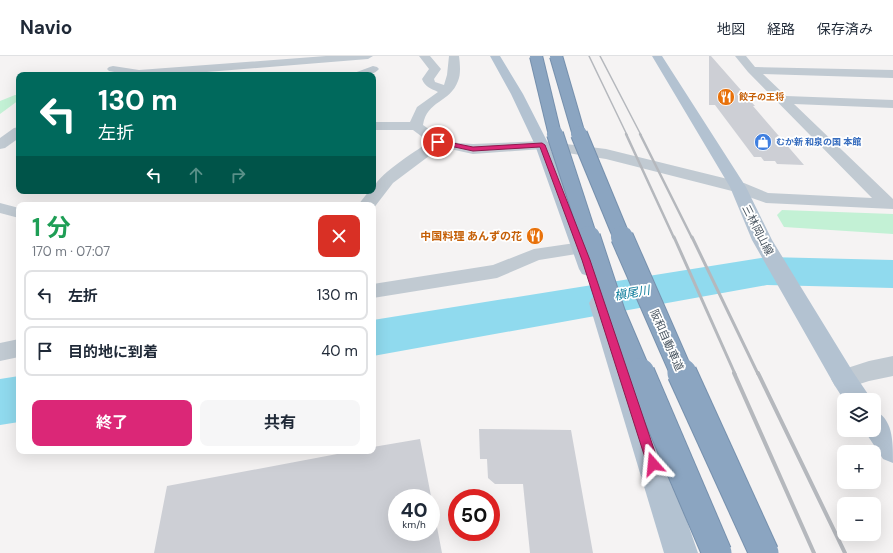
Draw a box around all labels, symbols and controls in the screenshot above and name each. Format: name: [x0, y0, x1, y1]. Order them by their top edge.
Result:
text: Navio: [20, 15, 72, 40]
text: 地図: [717, 20, 745, 38]
text: 経路: [767, 20, 795, 38]
text: 保存済み: [817, 20, 873, 38]
text: 130 m: [98, 82, 178, 119]
restaurant icon: 餃子の王将: [716, 87, 736, 107]
icon: left: [32, 88, 84, 140]
place label: 餃子の王将: [739, 91, 785, 103]
text: 左折: [98, 121, 134, 145]
pin: [421, 125, 455, 159]
icon: arrive: [427, 131, 449, 153]
shop icon: むか新 和泉の国 本館: [753, 132, 773, 152]
place label: むか新 和泉の国 本館: [776, 136, 861, 148]
icon: left: [143, 164, 165, 186]
icon: ahead: [185, 164, 207, 186]
icon: right: [227, 164, 249, 186]
street label: 三林岡山線: [739, 202, 777, 258]
text: 1 分: [32, 212, 70, 243]
button: close: [318, 215, 360, 257]
restaurant icon: 中国料理 あんずの花: [525, 226, 545, 246]
place label: 中国料理 あんずの花: [420, 229, 522, 243]
text: 170 m · 07:07: [32, 243, 110, 260]
water label: 槇尾川: [613, 282, 653, 304]
icon: left: [34, 284, 56, 306]
text: 130 m: [317, 285, 358, 305]
text: 左折: [68, 286, 98, 306]
street label: 阪和自動車道: [647, 307, 687, 373]
icon: arrive: [34, 340, 56, 362]
text: 40 m: [321, 341, 358, 361]
text: 目的地に到着: [68, 342, 158, 362]
map controls: [837, 393, 881, 541]
button: layers: [837, 393, 881, 437]
button: 終了: [32, 400, 192, 446]
button: 共有: [200, 400, 360, 446]
position arrow: [632, 443, 674, 485]
button: +: [837, 445, 881, 489]
speed limit sign: 50: [448, 489, 500, 541]
text: 40: [400, 497, 428, 523]
button: −: [837, 497, 881, 541]
text: km/h: [402, 518, 426, 531]

